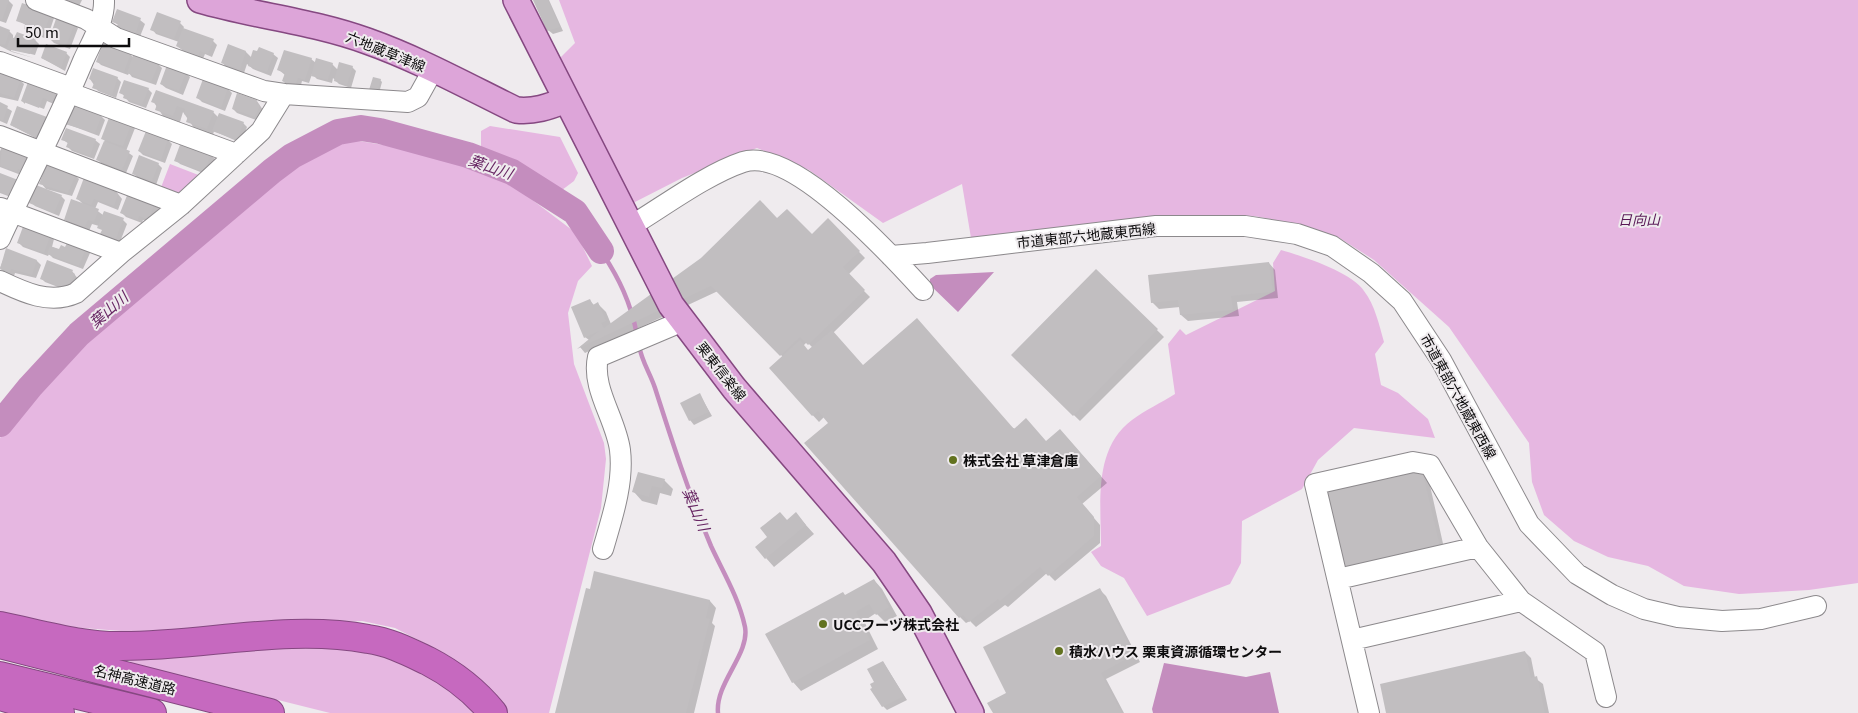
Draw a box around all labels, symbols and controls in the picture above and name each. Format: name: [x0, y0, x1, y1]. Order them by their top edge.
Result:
scale bar: [18, 15, 129, 47]
text: 50 m: [25, 21, 59, 42]
street label: 六地蔵草津線: [343, 26, 429, 76]
water label: 葉山川: [466, 149, 518, 184]
park label: 日向山: [1618, 209, 1661, 229]
street label: 市道東部六地蔵東西線: [1015, 218, 1157, 252]
water label: 葉山川: [84, 285, 133, 332]
street label: 市道東部六地蔵東西線: [1416, 330, 1502, 462]
street label: 栗東信楽線: [693, 337, 751, 405]
place label: 株式会社 草津倉庫: [963, 450, 1078, 470]
marker: 株式会社 草津倉庫: [947, 454, 959, 466]
water label: 葉山川: [679, 484, 716, 536]
place label: UCCフーヅ株式会社: [833, 614, 959, 634]
marker: UCCフーヅ株式会社: [817, 618, 829, 630]
place label: 積水ハウス 栗東資源循環センター: [1069, 641, 1282, 661]
marker: 積水ハウス 栗東資源循環センター: [1053, 645, 1065, 657]
street label: 名神高速道路: [92, 659, 178, 699]

